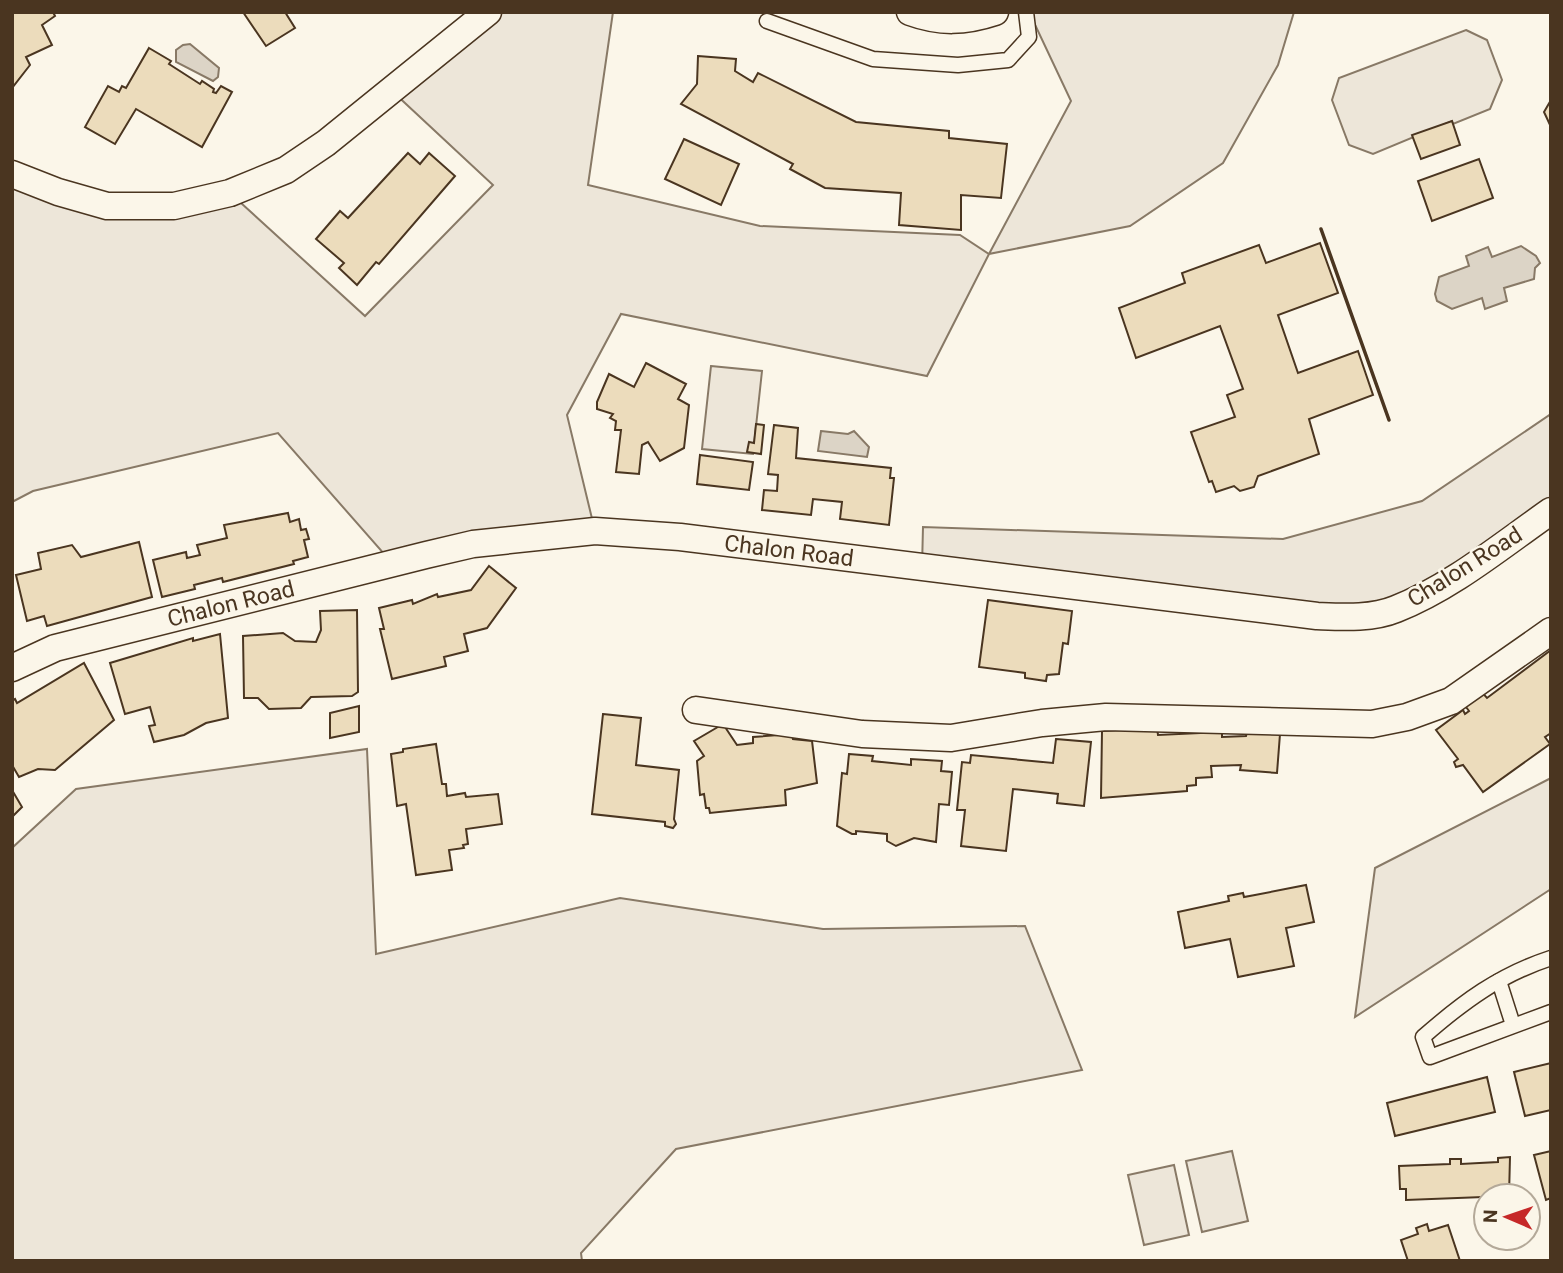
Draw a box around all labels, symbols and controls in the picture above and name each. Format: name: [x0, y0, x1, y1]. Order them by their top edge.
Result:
street label: Chalon Road: [1403, 521, 1527, 613]
street label: Chalon Road: [723, 530, 855, 572]
street label: Chalon Road: [165, 575, 297, 633]
north arrow: [1472, 1182, 1542, 1252]
text: N: [1479, 1209, 1502, 1224]

